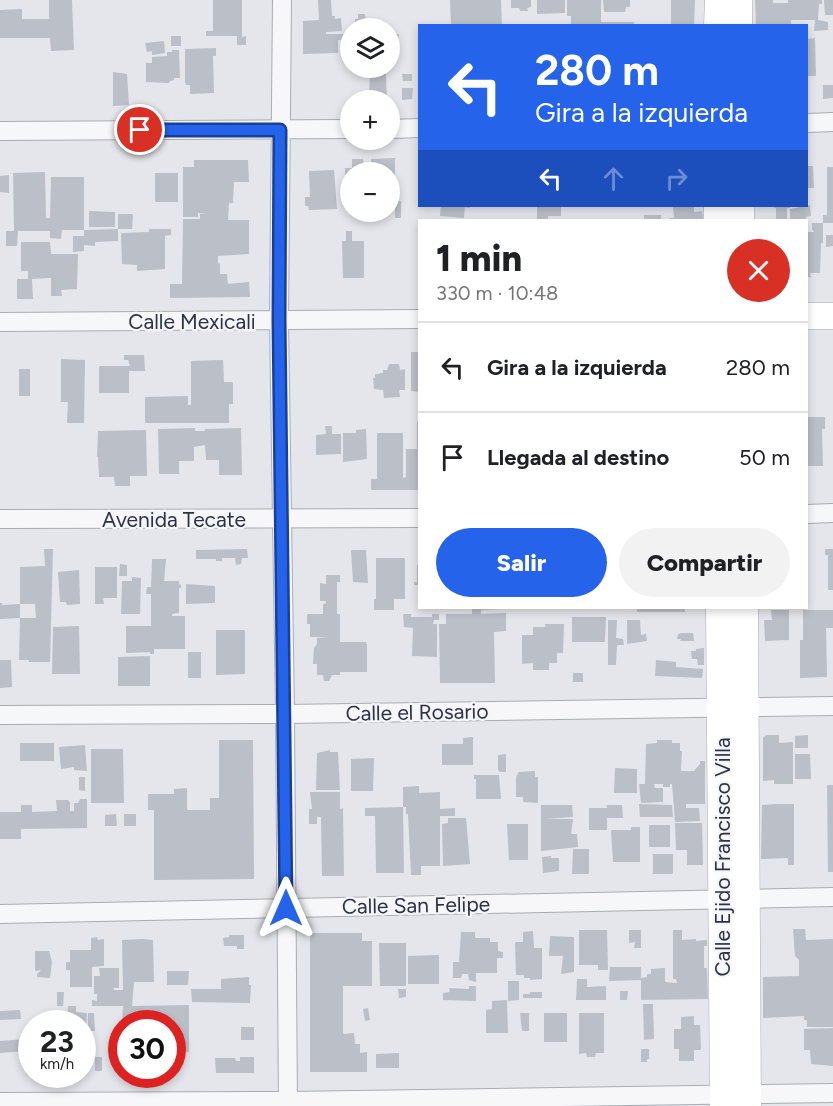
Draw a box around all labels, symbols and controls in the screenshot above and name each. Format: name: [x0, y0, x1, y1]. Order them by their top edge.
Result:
map controls: [340, 18, 400, 222]
button: layers: [340, 18, 400, 78]
text: 280 m: [535, 45, 659, 96]
icon: left: [436, 48, 514, 126]
button: +: [340, 90, 400, 150]
text: Gira a la izquierda: [535, 96, 748, 129]
pin: [114, 104, 165, 155]
icon: arrive: [123, 113, 156, 146]
button: −: [340, 162, 400, 222]
icon: left: [534, 162, 567, 195]
icon: ahead: [597, 162, 630, 195]
icon: right: [660, 162, 693, 195]
text: 1 min: [436, 237, 522, 280]
button: close: [727, 239, 790, 302]
text: 330 m · 10:48: [436, 281, 558, 305]
street label: Calle Mexicali: [128, 309, 256, 334]
icon: left: [436, 351, 469, 384]
text: Gira a la izquierda: [487, 354, 667, 381]
text: 280 m: [726, 354, 790, 381]
icon: arrive: [436, 441, 469, 474]
text: Llegada al destino: [487, 444, 669, 471]
text: 50 m: [739, 444, 790, 471]
street label: Avenida Tecate: [102, 507, 246, 532]
button: Salir: [436, 528, 607, 597]
button: Compartir: [619, 528, 790, 597]
street label: Calle el Rosario: [345, 698, 489, 726]
street label: Calle Ejido Francisco Villa: [710, 737, 735, 977]
position arrow: [254, 876, 318, 940]
street label: Calle San Felipe: [342, 891, 490, 919]
speed limit sign: 30: [108, 1010, 186, 1088]
text: 23: [40, 1023, 74, 1060]
text: km/h: [40, 1055, 74, 1073]

